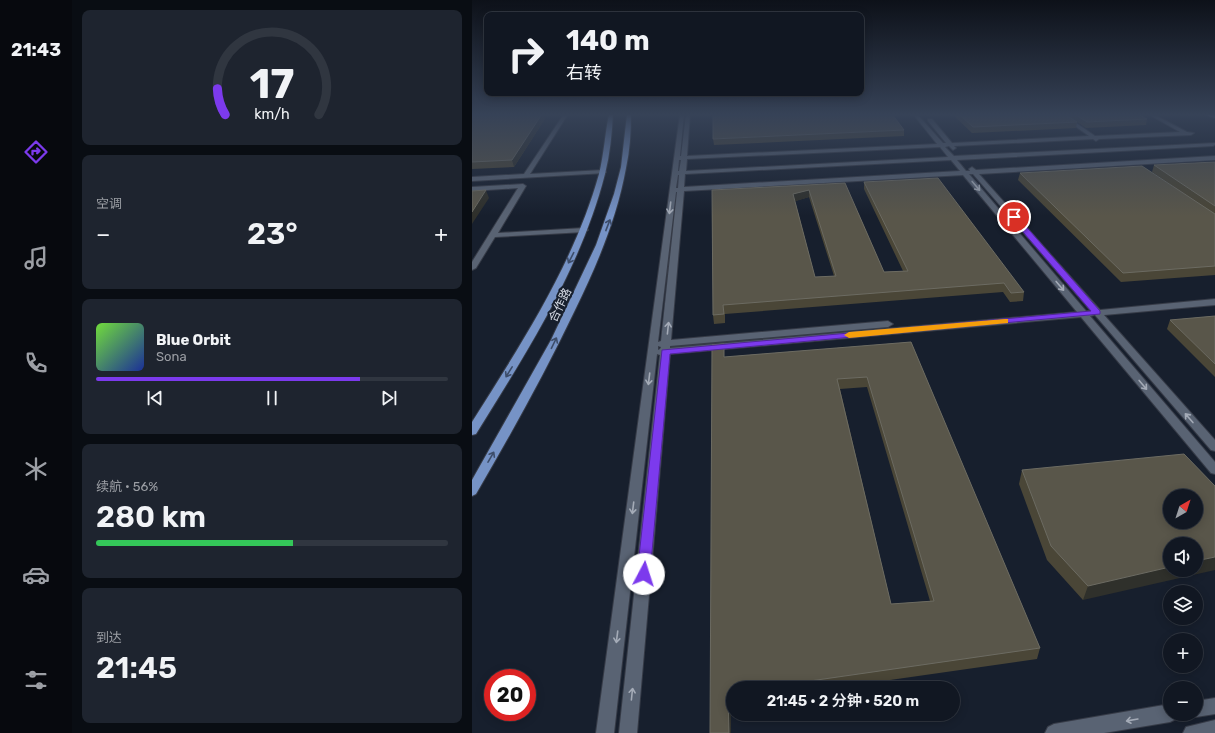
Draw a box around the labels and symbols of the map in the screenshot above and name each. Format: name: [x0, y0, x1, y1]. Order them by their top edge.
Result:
one-way arrow: [972, 181, 981, 192]
pin: [997, 200, 1031, 234]
one-way arrow: [666, 201, 674, 214]
one-way arrow: [604, 219, 612, 231]
one-way arrow: [566, 252, 574, 264]
one-way arrow: [1055, 280, 1064, 291]
street label: 合作路: [546, 286, 574, 324]
one-way arrow: [664, 322, 671, 335]
one-way arrow: [551, 338, 559, 350]
one-way arrow: [504, 366, 512, 378]
one-way arrow: [645, 372, 653, 385]
one-way arrow: [1139, 380, 1148, 391]
one-way arrow: [1185, 413, 1194, 423]
one-way arrow: [488, 451, 496, 463]
north arrow: [1163, 489, 1203, 529]
one-way arrow: [629, 501, 637, 514]
position arrow: [623, 553, 665, 595]
one-way arrow: [613, 630, 621, 643]
speed limit sign: 20: [484, 669, 536, 721]
one-way arrow: [628, 688, 636, 701]
one-way arrow: [1125, 716, 1138, 724]

